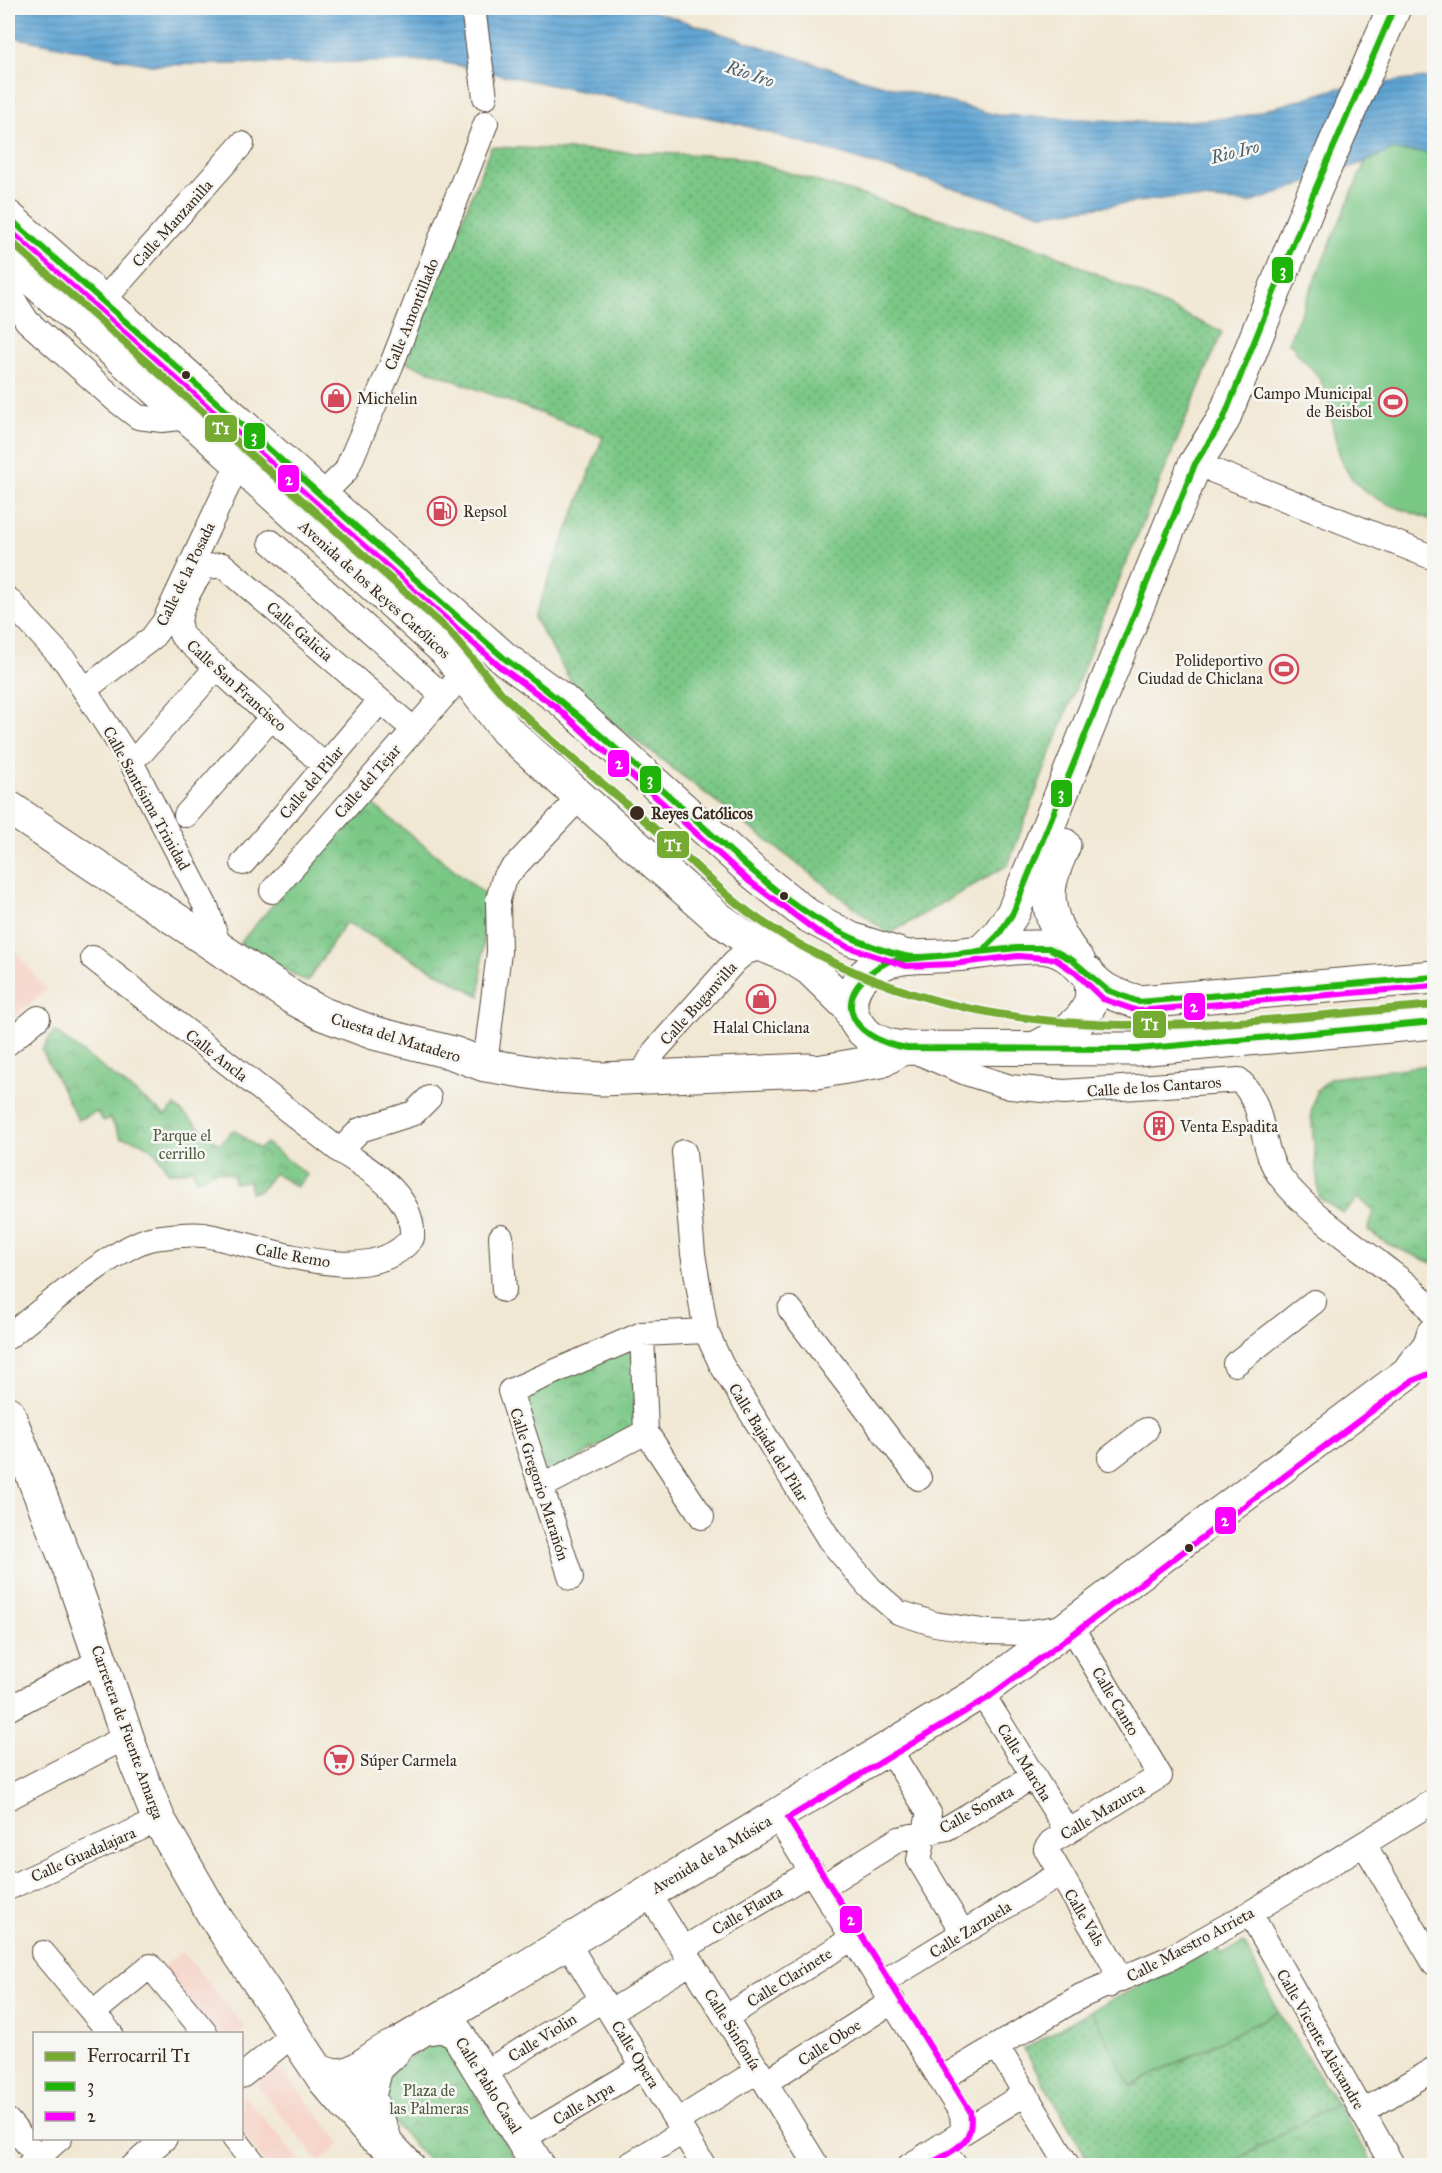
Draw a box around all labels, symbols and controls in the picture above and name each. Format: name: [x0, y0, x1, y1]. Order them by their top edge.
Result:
water label: Rio Iro: [722, 55, 777, 92]
water label: Rio Iro: [1207, 135, 1262, 169]
street label: Calle Manzanilla: [128, 176, 217, 271]
street label: Calle Amontillado: [380, 255, 443, 373]
line badge: 3: [1271, 256, 1294, 284]
text: 3: [1280, 261, 1286, 281]
unlabelled marker: [180, 369, 192, 381]
shop icon: Michelin: [320, 382, 352, 414]
place label: Campo Municipal de Beisbol: [1253, 384, 1373, 421]
sports icon: Campo Municipal de Beisbol: [1377, 386, 1409, 418]
place label: Michelin: [357, 389, 418, 408]
line badge: T1: [204, 414, 238, 443]
text: T1: [211, 419, 230, 438]
line badge: 3: [243, 422, 266, 450]
text: 3: [251, 427, 257, 447]
line badge: 2: [277, 464, 300, 493]
text: 2: [285, 470, 294, 489]
fuel station icon: Repsol: [426, 495, 458, 527]
place label: Repsol: [463, 502, 508, 521]
street label: Avenida de los Reyes Católicos: [294, 516, 454, 663]
street label: Calle de la Posada: [152, 519, 219, 629]
street label: Calle Galicia: [263, 598, 337, 665]
street label: Calle San Francisco: [183, 636, 291, 735]
place label: Polideportivo Ciudad de Chiclana: [1137, 651, 1263, 688]
sports icon: Polideportivo Ciudad de Chiclana: [1268, 653, 1300, 685]
street label: Calle Santísima Trinidad: [99, 723, 194, 874]
street label: Calle del Tejar: [330, 740, 405, 822]
street label: Calle del Pilar: [275, 742, 347, 823]
line badge: 2: [607, 749, 630, 778]
text: 2: [615, 754, 624, 773]
line badge: 3: [639, 765, 662, 794]
text: 3: [647, 770, 653, 790]
line badge: 3: [1050, 779, 1073, 808]
text: 3: [1058, 784, 1064, 804]
marker: Reyes Católicos: [628, 804, 646, 822]
place label: Reyes Católicos: [651, 804, 753, 824]
line badge: T1: [656, 830, 690, 859]
text: T1: [663, 836, 682, 855]
unlabelled marker: [778, 890, 790, 902]
street label: Calle Buganvilla: [656, 958, 742, 1050]
shop icon: Halal Chiclana: [745, 983, 777, 1015]
line badge: 2: [1183, 992, 1206, 1021]
text: 2: [1190, 997, 1199, 1016]
street label: Cuesta del Matadero: [329, 1009, 463, 1066]
line badge: T1: [1132, 1010, 1167, 1039]
text: T1: [1140, 1015, 1159, 1034]
place label: Halal Chiclana: [713, 1018, 810, 1037]
street label: Calle Ancla: [182, 1025, 252, 1086]
street label: Calle de los Cantaros: [1086, 1072, 1222, 1101]
building icon: Venta Espadita: [1143, 1110, 1175, 1142]
place label: Venta Espadita: [1179, 1117, 1278, 1136]
park label: Parque el cerrillo: [153, 1126, 212, 1163]
street label: Calle Remo: [254, 1240, 332, 1271]
street label: Calle Bajada del Pilar: [725, 1380, 813, 1505]
street label: Calle Gregorio Marañón: [505, 1405, 573, 1564]
line badge: 2: [1214, 1506, 1237, 1535]
text: 2: [1221, 1511, 1230, 1530]
unlabelled marker: [1183, 1542, 1195, 1554]
street label: Carretera de Fuente Amarga: [86, 1643, 168, 1822]
street label: Calle Canto: [1088, 1664, 1143, 1739]
street label: Calle Marcha: [993, 1720, 1056, 1805]
supermarket icon: Súper Carmela: [323, 1744, 355, 1776]
place label: Súper Carmela: [360, 1751, 457, 1770]
street label: Calle Mazurca: [1057, 1779, 1148, 1844]
street label: Calle Sonata: [936, 1781, 1017, 1838]
street label: Avenida de la Música: [647, 1811, 775, 1898]
street label: Calle Guadalajara: [28, 1823, 139, 1886]
street label: Calle Flauta: [709, 1882, 786, 1939]
street label: Calle Vals: [1060, 1885, 1109, 1949]
street label: Calle Zarzuela: [926, 1897, 1015, 1962]
street label: Calle Maestro Arrieta: [1123, 1903, 1257, 1986]
line badge: 2: [839, 1905, 863, 1934]
text: 2: [847, 1910, 856, 1929]
street label: Calle Clarinete: [743, 1944, 835, 2011]
street label: Calle Vicente Aleixandre: [1273, 1966, 1369, 2113]
street label: Calle Sinfonía: [700, 1985, 765, 2073]
street label: Calle Violin: [504, 2009, 580, 2066]
street label: Calle Oboe: [794, 2015, 865, 2070]
street label: Calle Opera: [607, 2017, 664, 2092]
legend: [33, 2032, 243, 2140]
street label: Calle Pablo Casal: [451, 2034, 526, 2138]
text: Ferrocarril T1: [87, 2045, 190, 2067]
text: 3: [87, 2075, 94, 2097]
street label: Calle Arpa: [549, 2078, 617, 2129]
park label: Plaza de las Palmeras: [390, 2081, 469, 2118]
text: 2: [87, 2105, 96, 2127]

